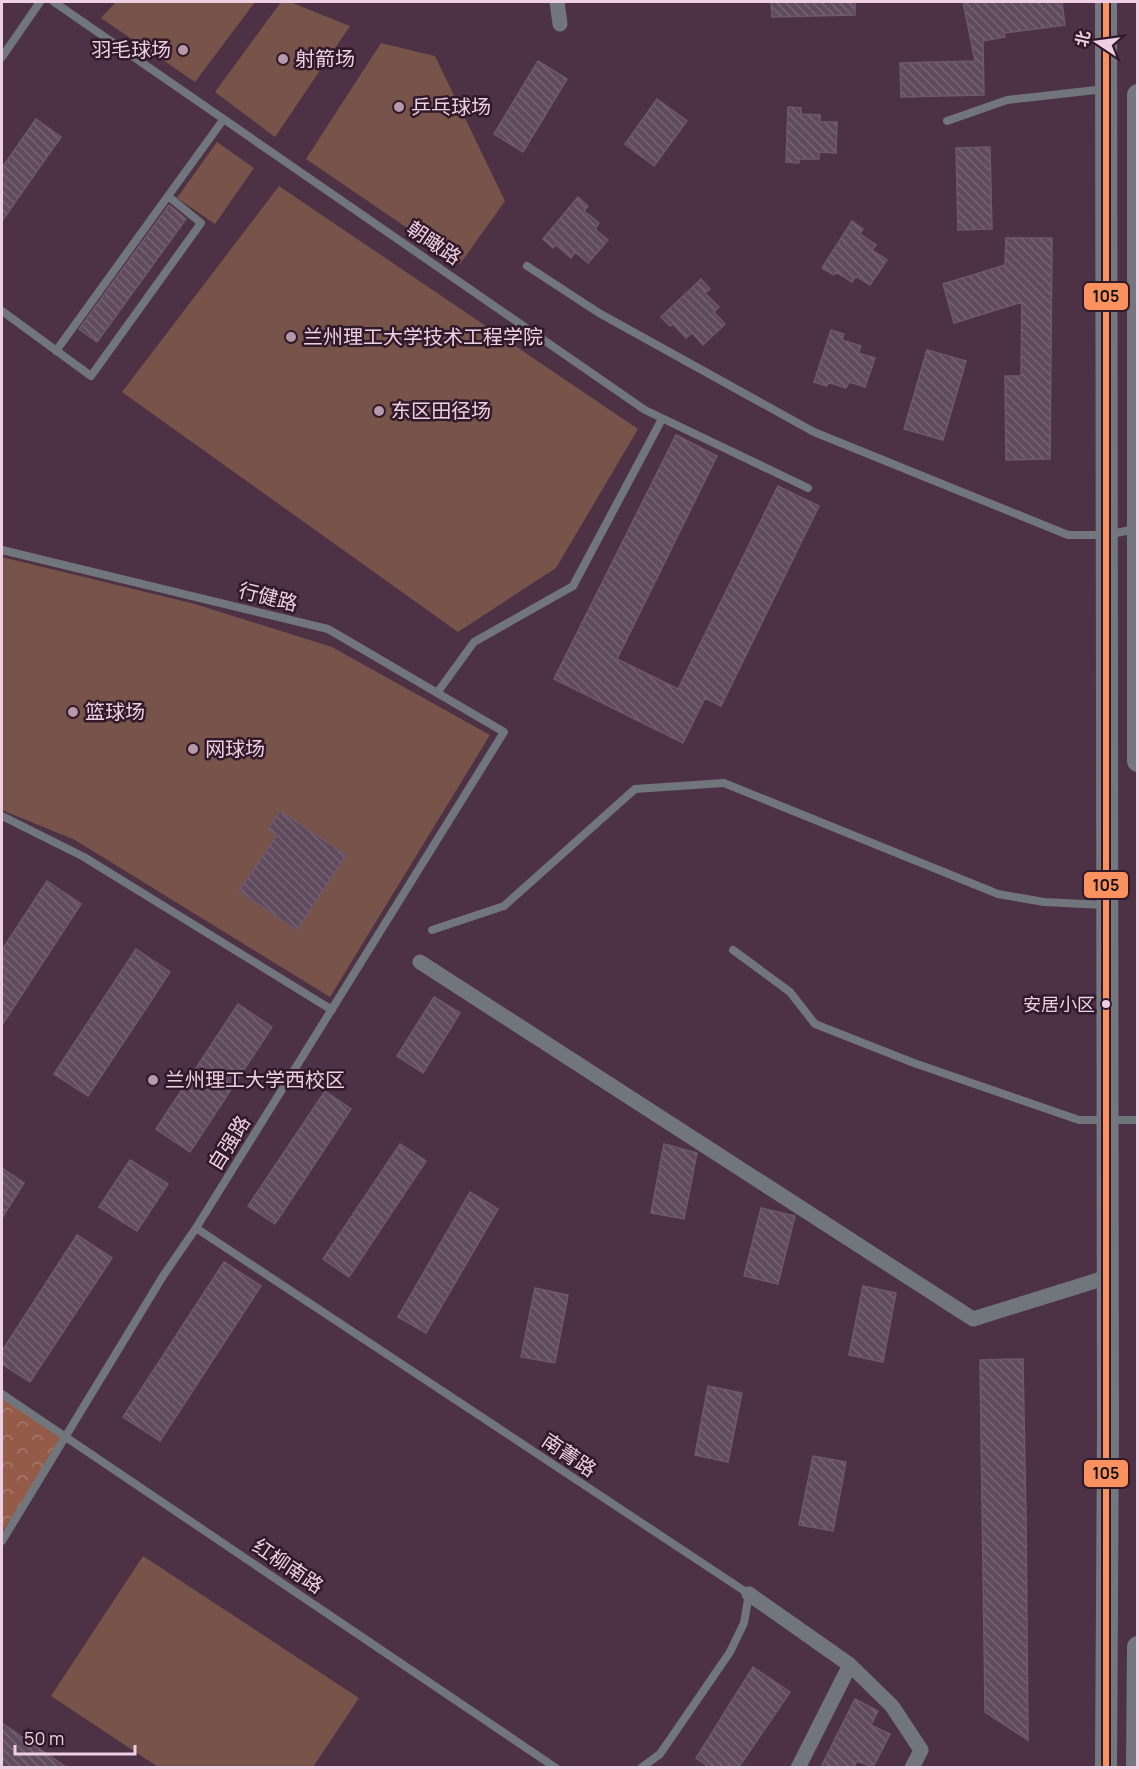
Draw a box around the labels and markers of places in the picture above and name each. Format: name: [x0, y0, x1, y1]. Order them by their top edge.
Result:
place label: 羽毛球场: [91, 36, 171, 63]
marker: 羽毛球场: [176, 43, 190, 57]
place label: 射箭场: [295, 45, 355, 72]
marker: 射箭场: [276, 52, 290, 66]
place label: 乒乓球场: [411, 93, 491, 120]
marker: 乒乓球场: [392, 100, 406, 114]
place label: 兰州理工大学技术工程学院: [303, 323, 543, 350]
marker: 兰州理工大学技术工程学院: [284, 330, 298, 344]
place label: 东区田径场: [391, 397, 491, 424]
marker: 东区田径场: [372, 404, 386, 418]
place label: 篮球场: [85, 698, 145, 725]
marker: 篮球场: [66, 705, 80, 719]
place label: 网球场: [205, 735, 265, 762]
marker: 网球场: [186, 742, 200, 756]
place label: 安居小区: [1023, 992, 1095, 1016]
marker: 安居小区: [1100, 998, 1112, 1010]
place label: 兰州理工大学西校区: [165, 1066, 345, 1093]
marker: 兰州理工大学西校区: [146, 1073, 160, 1087]

